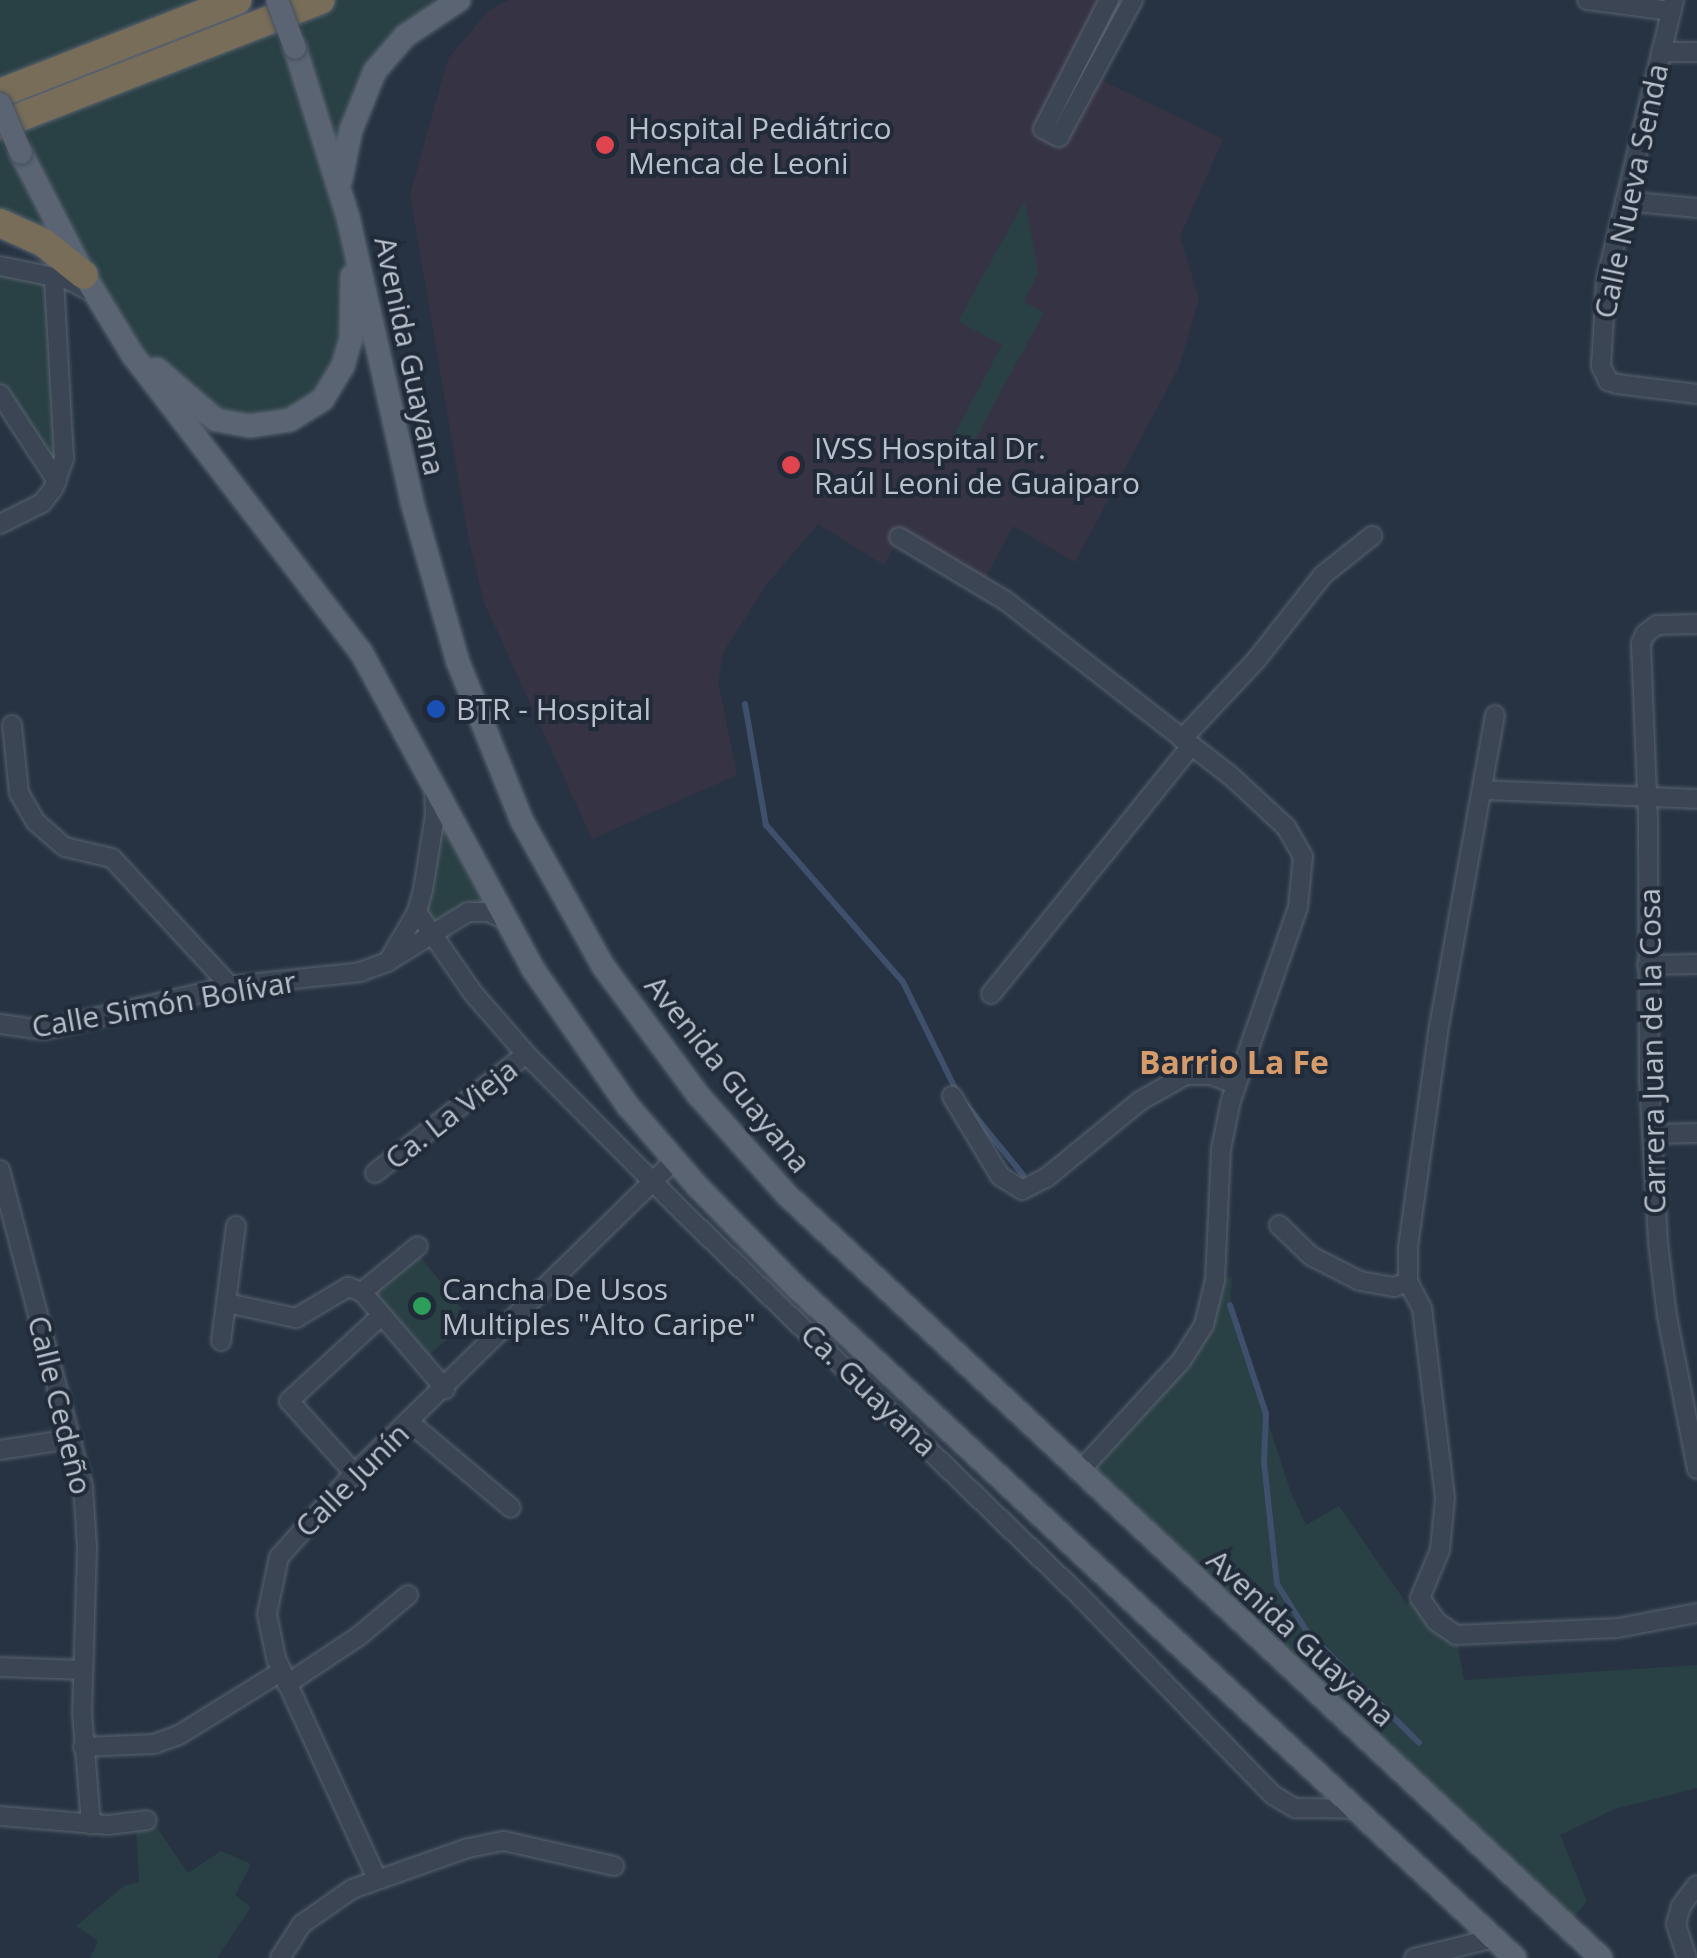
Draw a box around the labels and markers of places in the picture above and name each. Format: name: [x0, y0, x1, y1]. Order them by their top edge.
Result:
place label: Hospital Pediátrico Menca de Leoni: [628, 110, 892, 180]
marker: Hospital Pediátrico Menca de Leoni: [592, 132, 618, 158]
place label: IVSS Hospital Dr. Raúl Leoni de Guaiparo: [814, 430, 1140, 500]
marker: IVSS Hospital Dr. Raúl Leoni de Guaiparo: [778, 452, 804, 478]
place label: BTR - Hospital: [456, 691, 651, 727]
marker: BTR - Hospital: [425, 698, 447, 720]
place label: Cancha De Usos Multiples "Alto Caripe": [442, 1271, 756, 1342]
marker: Cancha De Usos Multiples "Alto Caripe": [411, 1295, 433, 1317]

